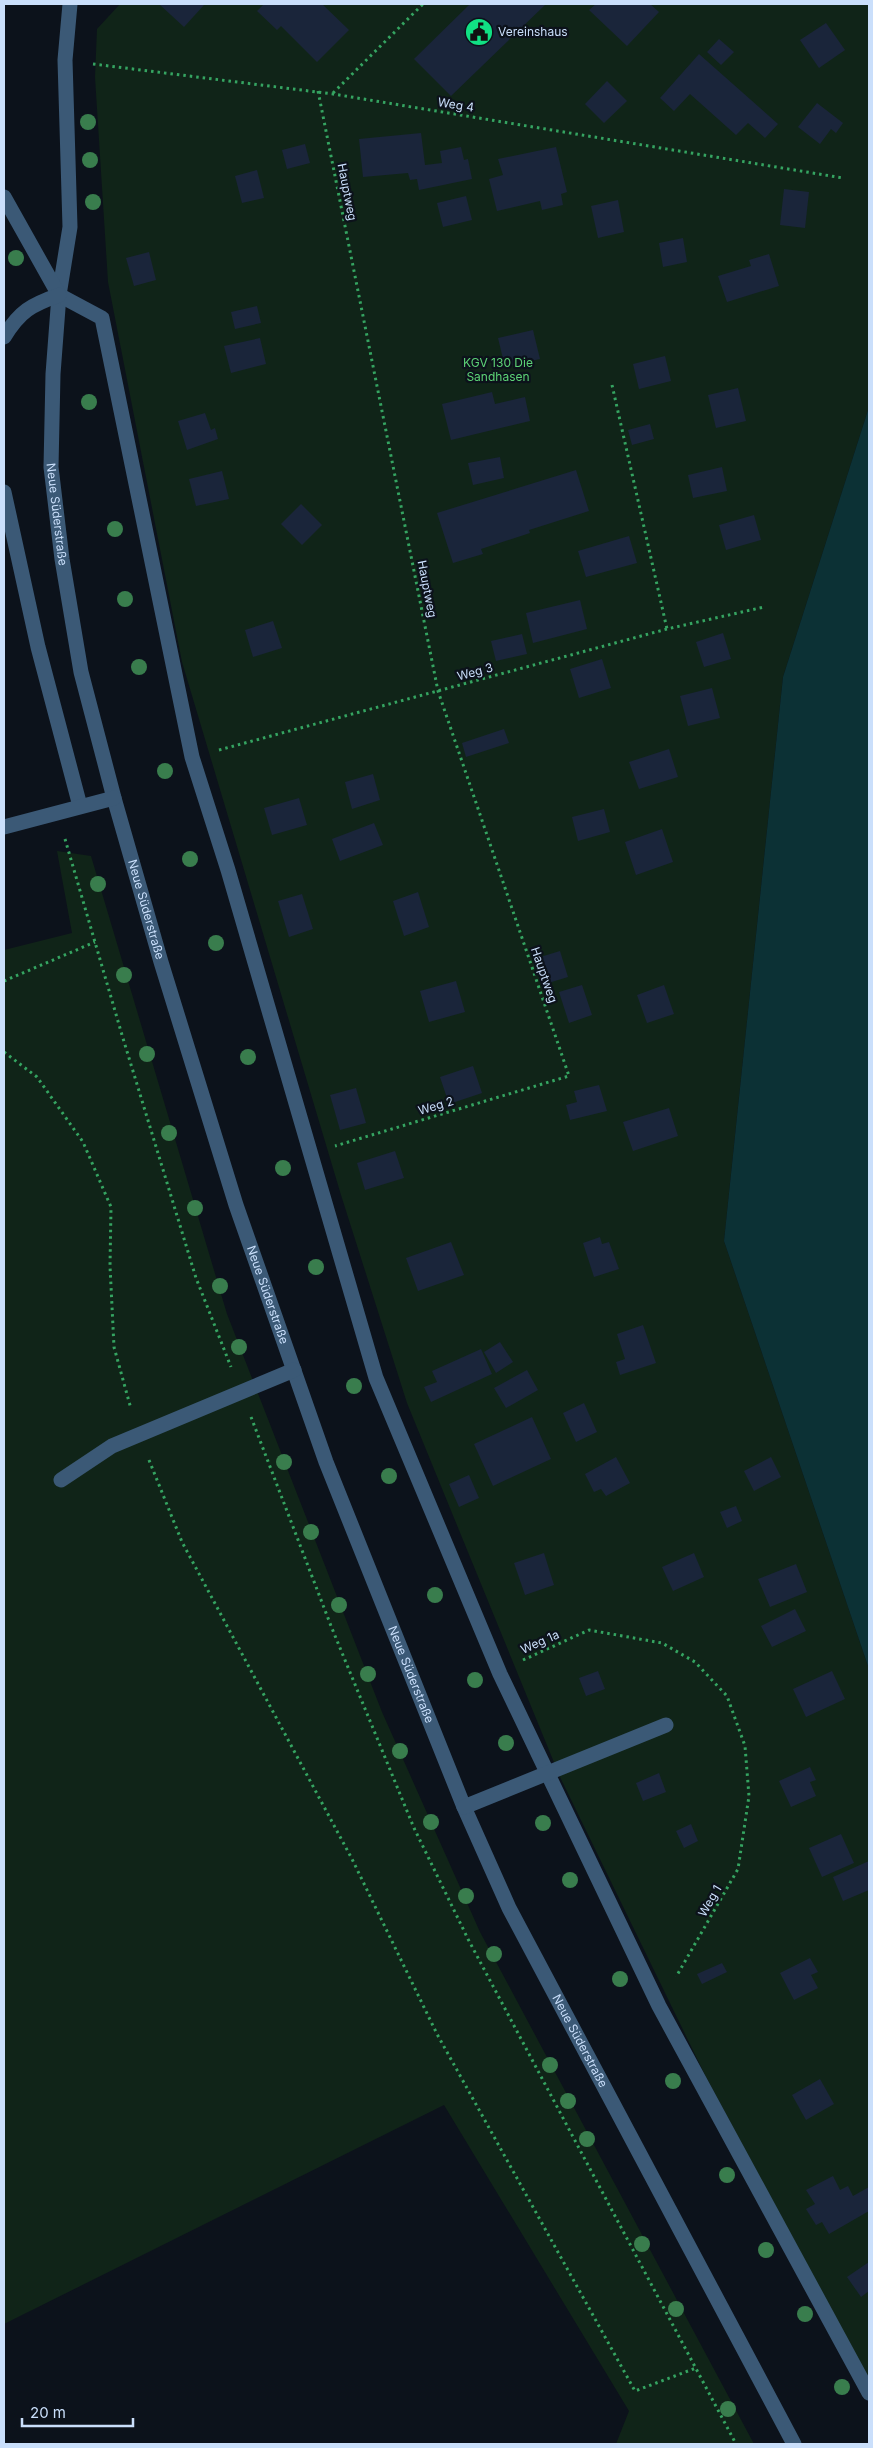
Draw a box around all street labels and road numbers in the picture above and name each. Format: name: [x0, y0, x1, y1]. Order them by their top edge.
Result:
street label: Weg 4: [437, 94, 476, 115]
street label: Hauptweg: [335, 162, 360, 222]
street label: Neue Süderstraße: [44, 462, 71, 567]
street label: Hauptweg: [415, 559, 440, 619]
street label: Weg 3: [455, 660, 494, 683]
street label: Neue Süderstraße: [125, 858, 168, 961]
street label: Hauptweg: [528, 945, 561, 1005]
street label: Weg 2: [416, 1093, 455, 1118]
street label: Neue Süderstraße: [244, 1243, 292, 1346]
street label: Neue Süderstraße: [385, 1624, 438, 1725]
street label: Weg 1a: [518, 1626, 561, 1657]
street label: Weg 1: [695, 1882, 725, 1919]
street label: Neue Süderstraße: [549, 1992, 611, 2090]

